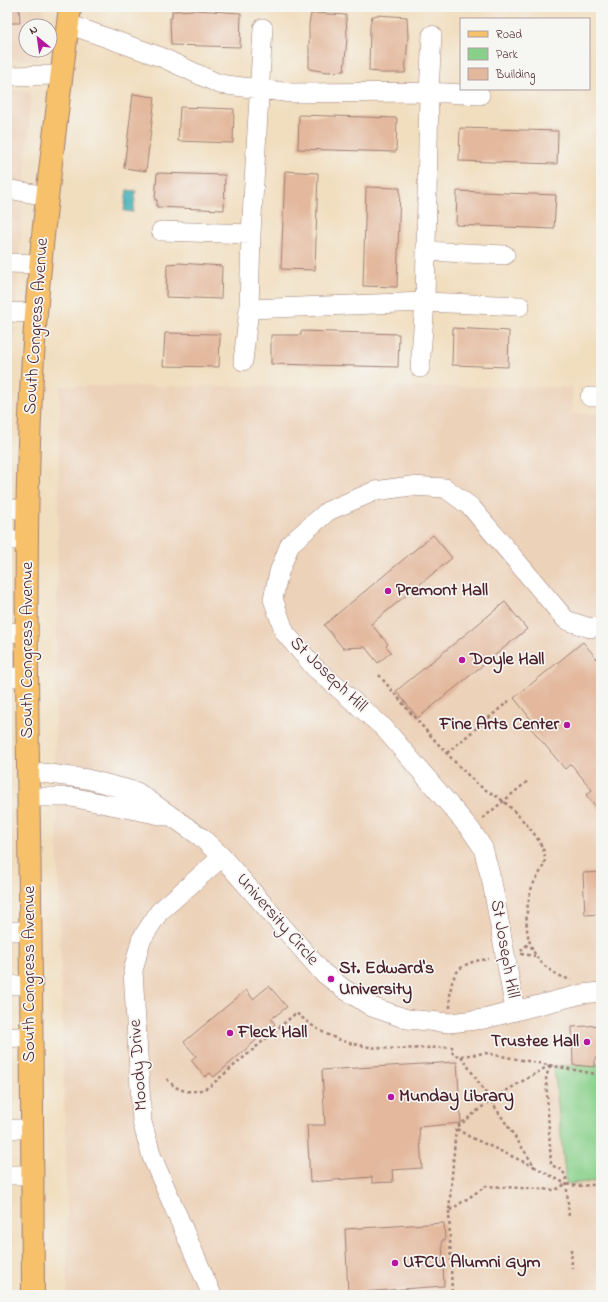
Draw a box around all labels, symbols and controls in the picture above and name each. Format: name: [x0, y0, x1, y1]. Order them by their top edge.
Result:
north arrow: [18, 18, 58, 58]
legend: [460, 18, 590, 90]
text: N: [27, 21, 41, 39]
text: Road: [496, 26, 522, 44]
text: Park: [496, 46, 518, 64]
text: Building: [495, 66, 535, 85]
street label: South Congress Avenue: [18, 236, 57, 415]
street label: South Congress Avenue: [15, 561, 42, 738]
place label: Premont Hall: [396, 578, 488, 604]
marker: Premont Hall: [383, 586, 393, 596]
street label: St Joseph Hill: [283, 631, 373, 719]
place label: Doyle Hall: [469, 647, 544, 674]
marker: Doyle Hall: [457, 655, 467, 665]
place label: Fine Arts Center: [439, 712, 559, 738]
marker: Fine Arts Center: [562, 720, 572, 730]
street label: University Circle: [229, 868, 325, 973]
street label: South Congress Avenue: [17, 885, 44, 1062]
street label: St Joseph Hill: [483, 898, 525, 1000]
place label: St. Edward's University: [339, 956, 434, 1004]
marker: St. Edward's University: [326, 974, 336, 984]
street label: Moody Drive: [123, 1017, 155, 1112]
place label: Fleck Hall: [237, 1020, 307, 1046]
marker: Fleck Hall: [225, 1028, 235, 1038]
place label: Trustee Hall: [491, 1029, 579, 1055]
marker: Trustee Hall: [582, 1037, 592, 1047]
place label: Munday Library: [399, 1084, 514, 1111]
marker: Munday Library: [386, 1092, 396, 1102]
place label: UFCU Alumni Gym: [403, 1250, 541, 1277]
marker: UFCU Alumni Gym: [390, 1258, 400, 1268]

